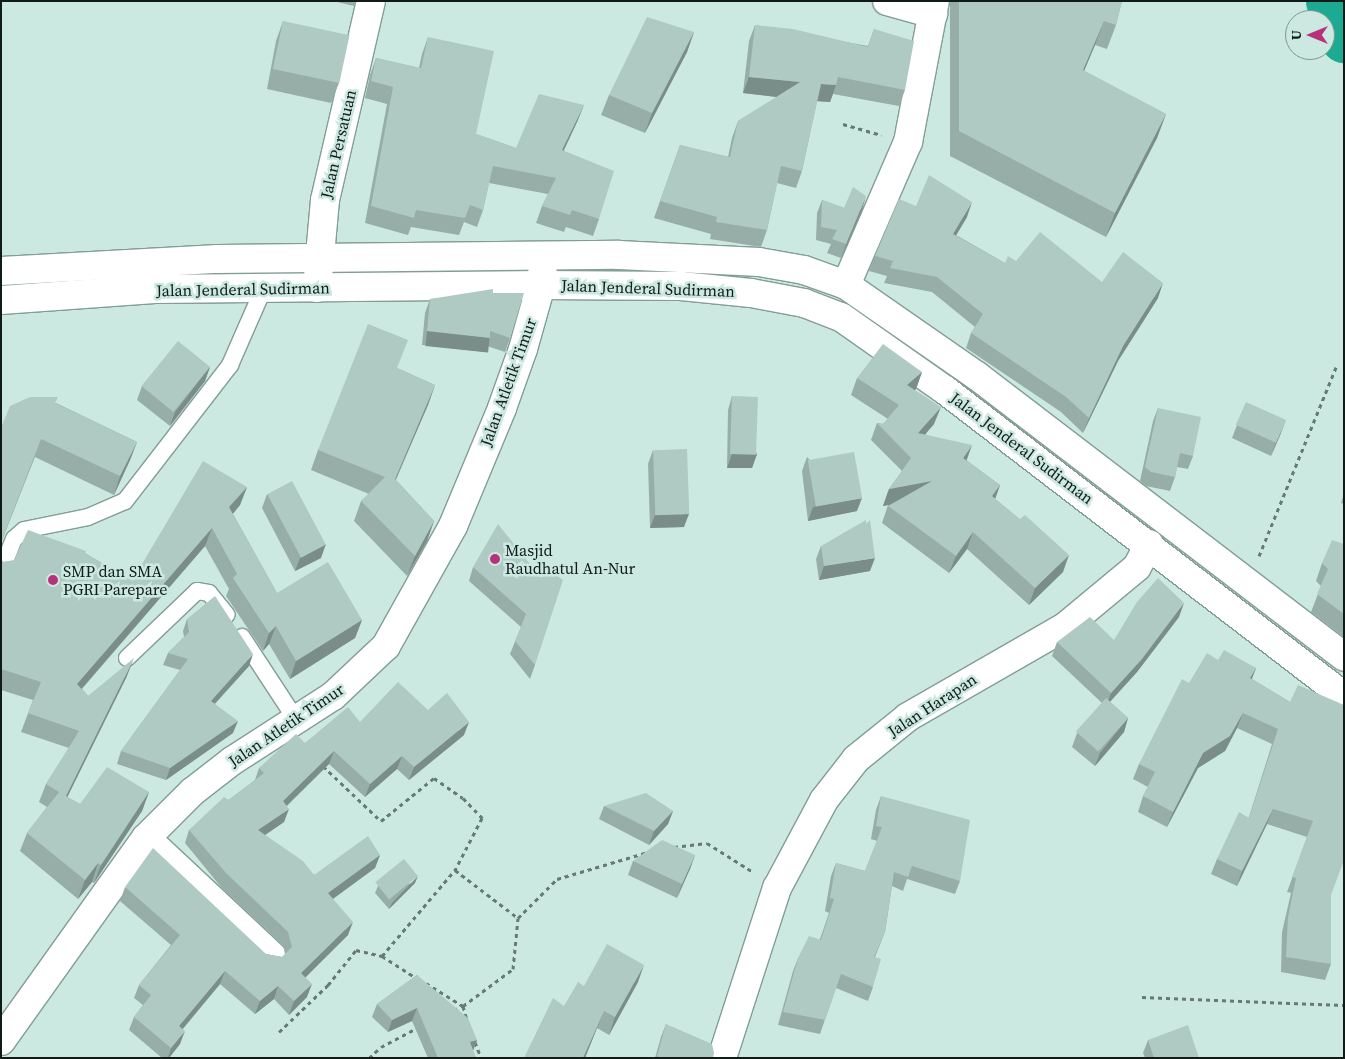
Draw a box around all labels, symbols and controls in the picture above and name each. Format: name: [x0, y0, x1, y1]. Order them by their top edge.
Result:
north arrow: [1285, 10, 1335, 60]
text: U: [1286, 30, 1306, 40]
street label: Jalan Persatuan: [316, 88, 360, 200]
street label: Jalan Jenderal Sudirman: [561, 275, 735, 301]
street label: Jalan Jenderal Sudirman: [156, 278, 330, 300]
street label: Jalan Atletik Timur: [476, 315, 540, 449]
street label: Jalan Jenderal Sudirman: [947, 388, 1097, 508]
place label: Masjid Raudhatul An-Nur: [505, 540, 635, 578]
marker: Masjid Raudhatul An-Nur: [489, 553, 501, 565]
place label: SMP dan SMA PGRI Parepare: [63, 561, 168, 599]
marker: SMP dan SMA PGRI Parepare: [47, 574, 59, 586]
street label: Jalan Harapan: [884, 669, 980, 741]
street label: Jalan Atletik Timur: [224, 679, 348, 771]

